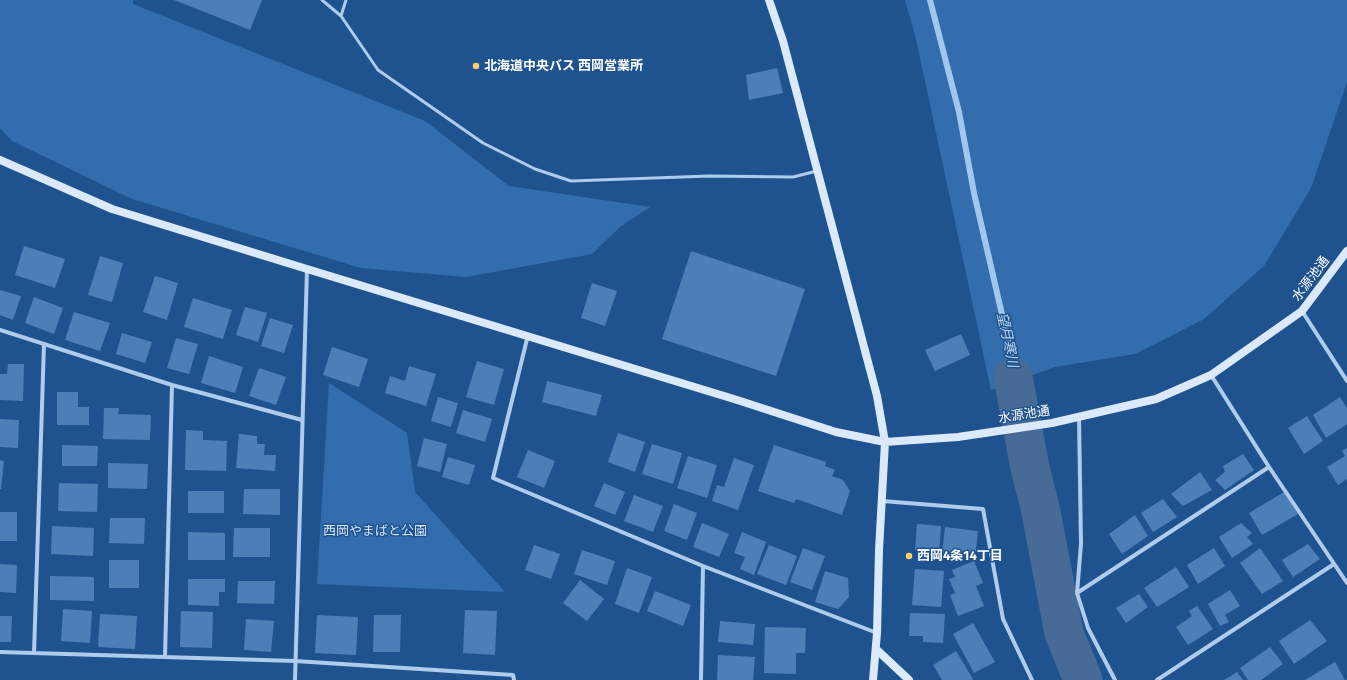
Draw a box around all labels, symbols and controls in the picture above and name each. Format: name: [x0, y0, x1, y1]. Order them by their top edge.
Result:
place label: 北海道中央バス 西岡営業所: [484, 58, 643, 74]
marker: 北海道中央バス 西岡営業所: [471, 61, 481, 71]
street label: 水源池通: [1289, 254, 1333, 304]
water label: 望月寒川: [993, 311, 1021, 369]
street label: 水源池通: [997, 403, 1051, 427]
park label: 西岡やまばと公園: [323, 523, 427, 539]
place label: 西岡4条14丁目: [917, 548, 1003, 564]
marker: 西岡4条14丁目: [904, 551, 914, 561]

